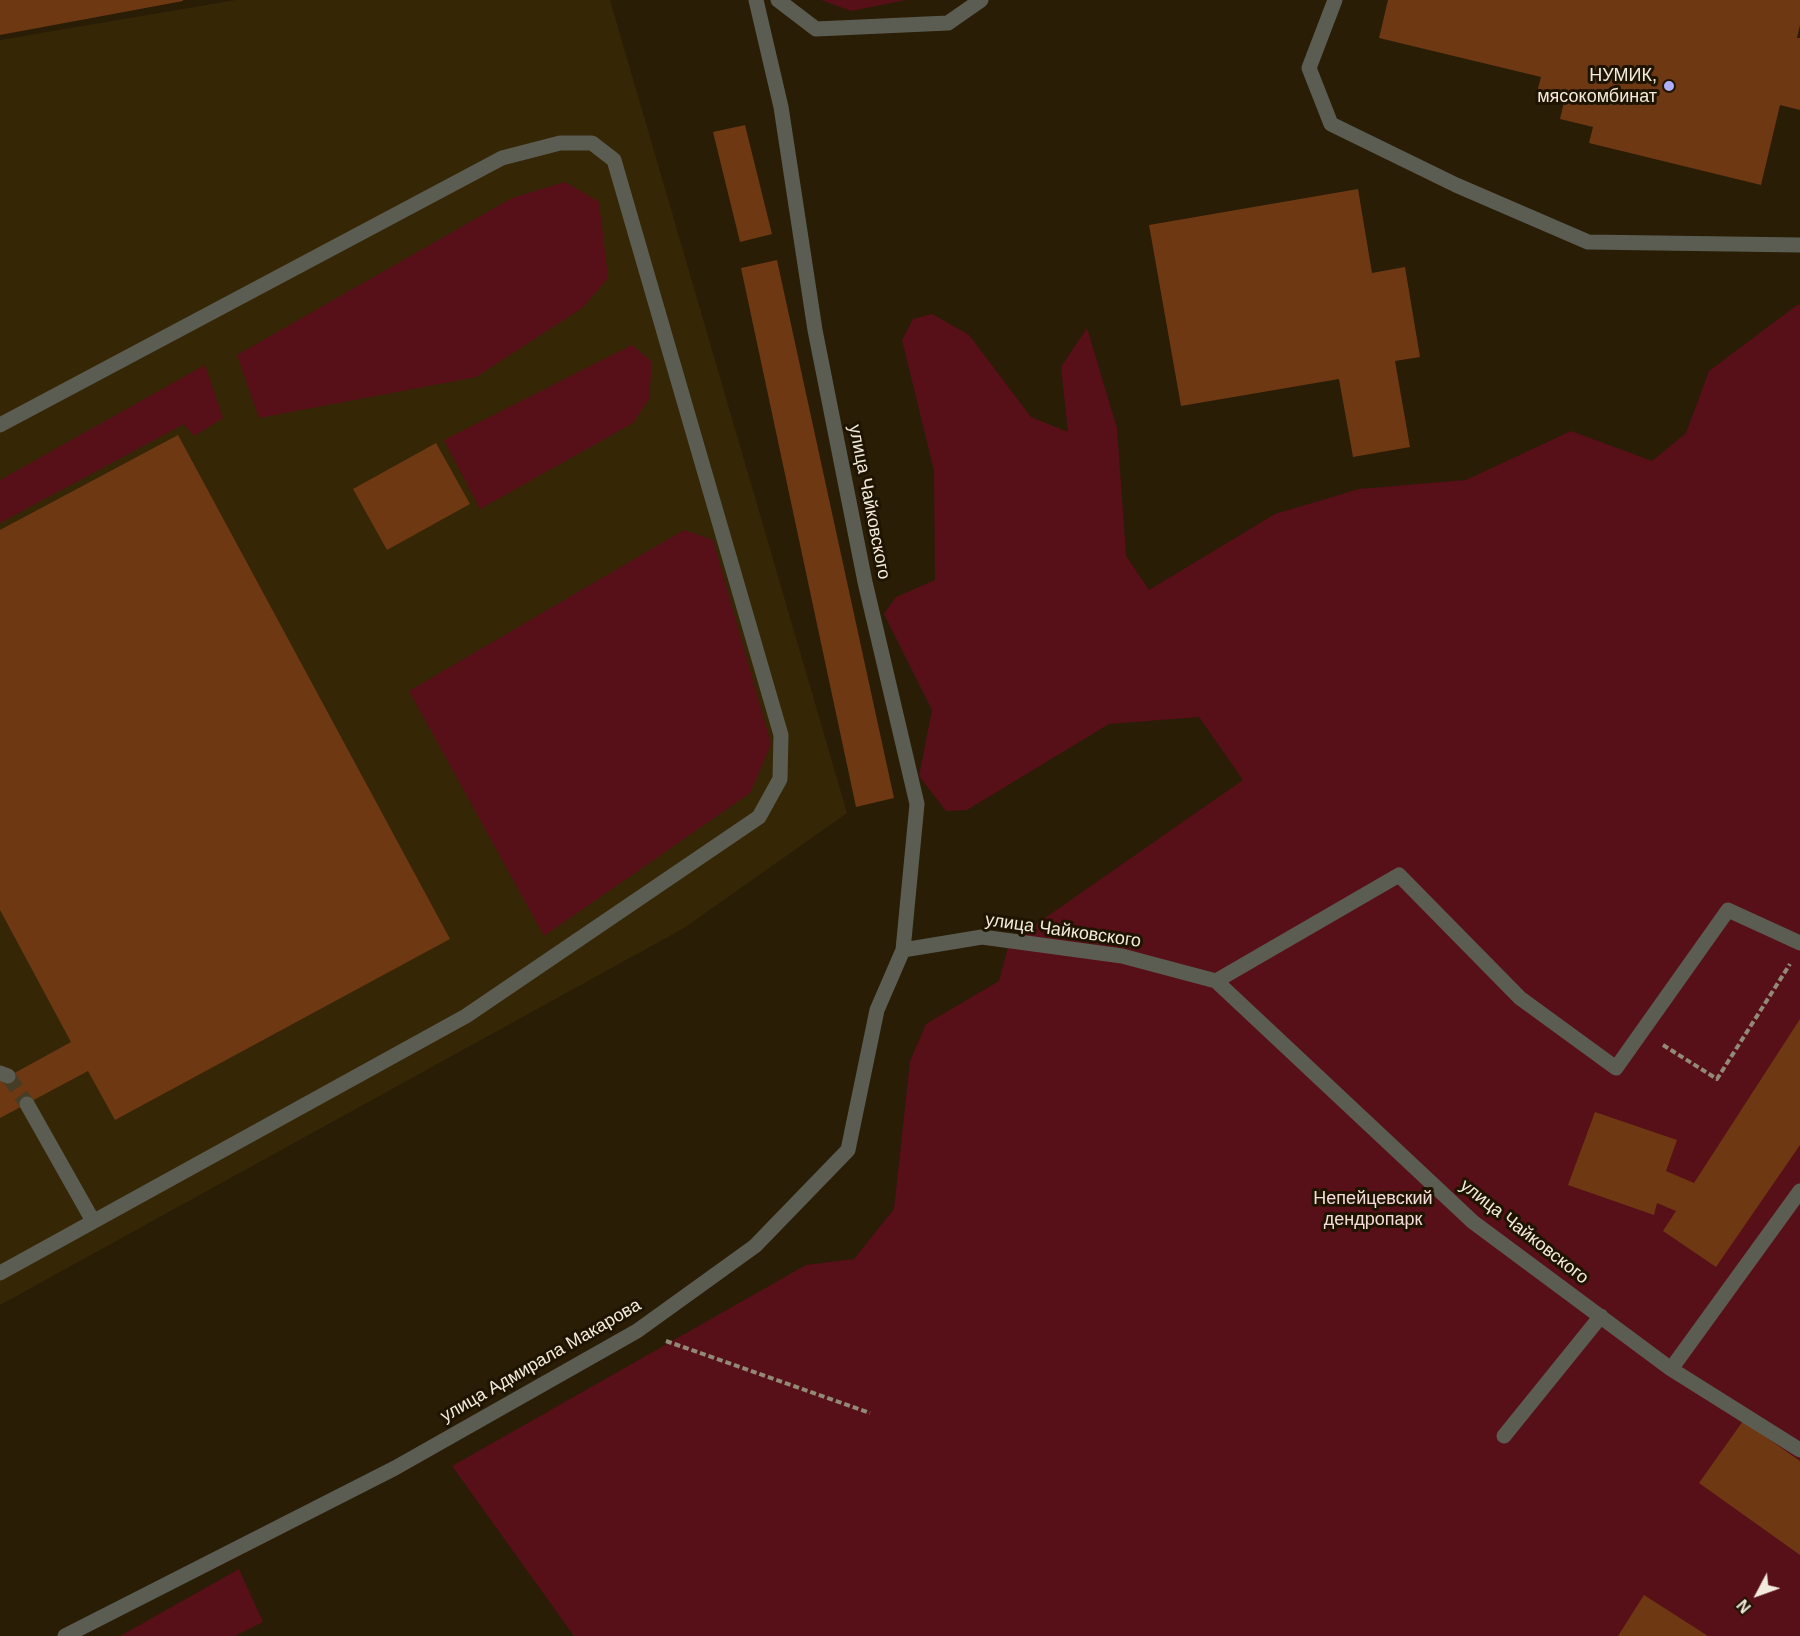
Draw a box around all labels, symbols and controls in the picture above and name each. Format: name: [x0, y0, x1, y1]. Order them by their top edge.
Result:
place label: НУМИК, мясокомбинат: [1537, 65, 1657, 107]
marker: НУМИК, мясокомбинат: [1662, 79, 1676, 93]
street label: улица Чайковского: [843, 423, 895, 581]
street label: улица Чайковского: [984, 909, 1142, 953]
street label: улица Чайковского: [1455, 1175, 1593, 1289]
park label: Непейцевский дендропарк: [1313, 1188, 1433, 1230]
street label: улица Адмирала Макарова: [437, 1295, 645, 1427]
north arrow: [1728, 1564, 1788, 1624]
text: N: [1734, 1596, 1754, 1616]

